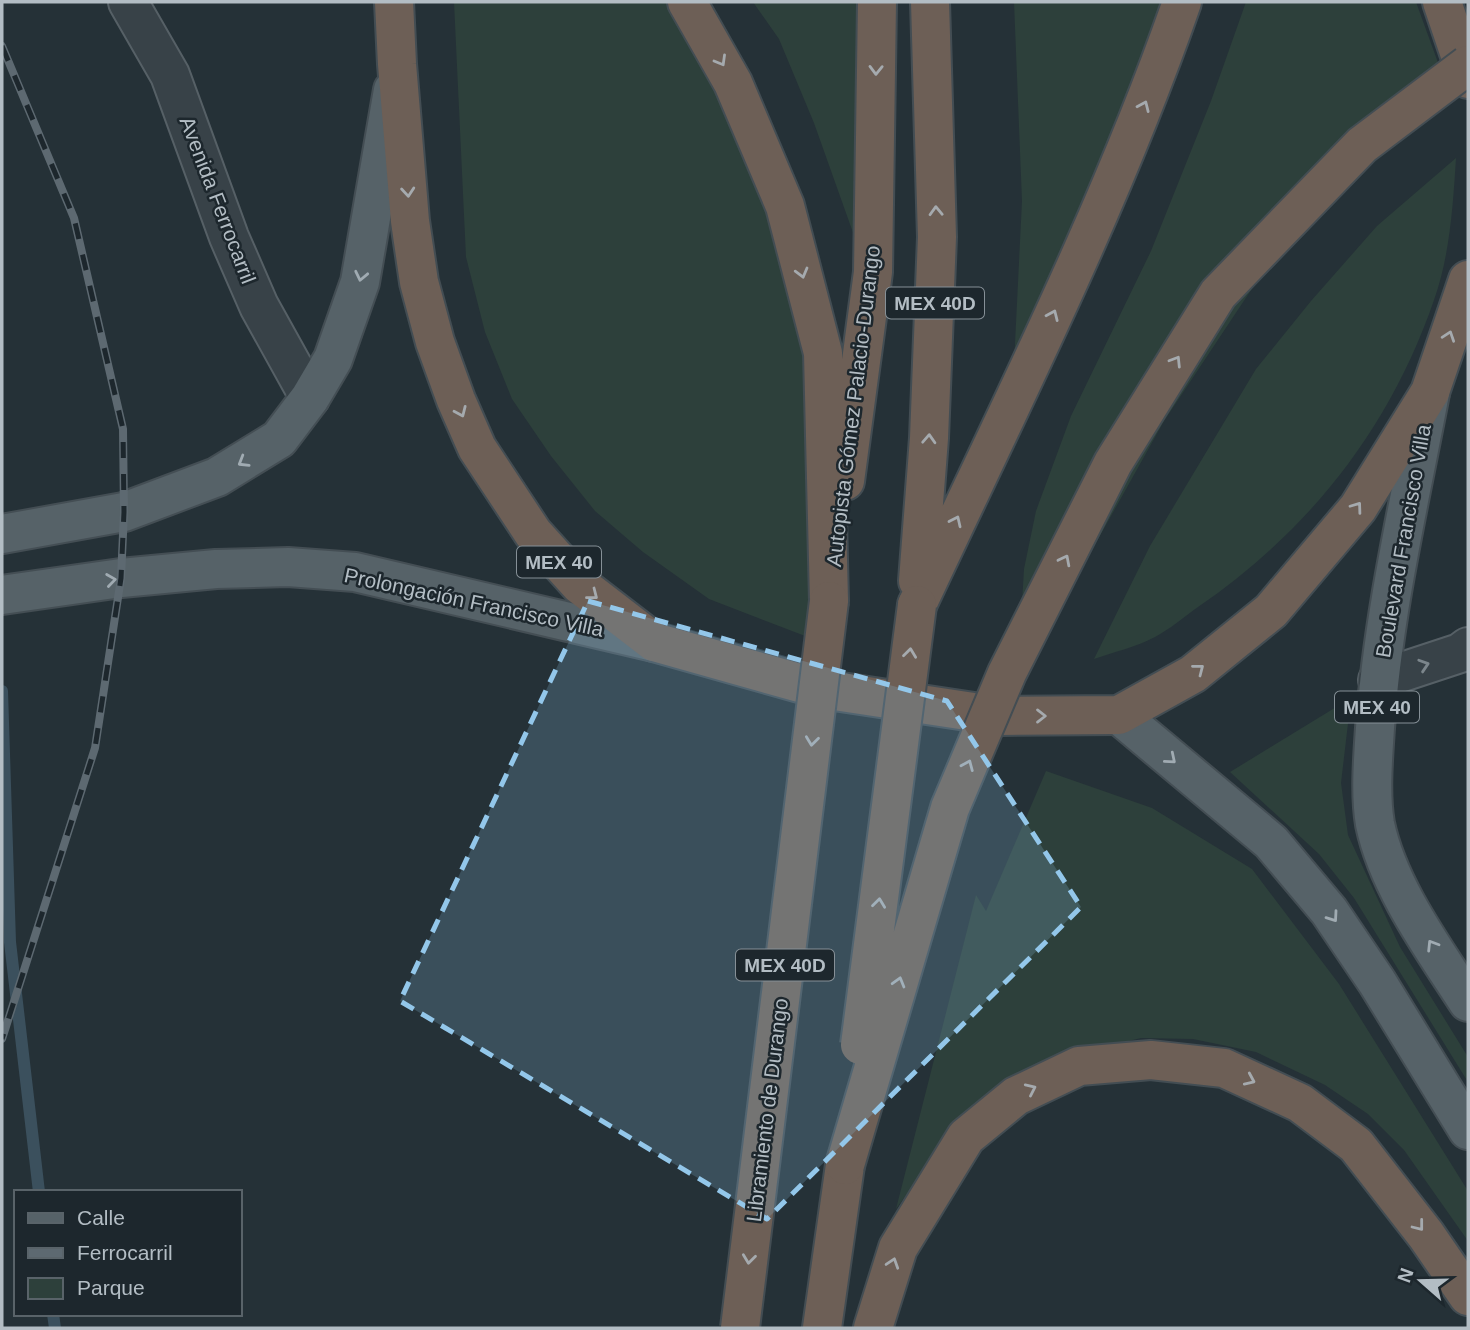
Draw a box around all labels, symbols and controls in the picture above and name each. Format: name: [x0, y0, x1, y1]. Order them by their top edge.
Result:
one-way arrow: [713, 54, 726, 66]
one-way arrow: [868, 65, 884, 76]
one-way arrow: [1136, 101, 1150, 113]
street label: Avenida Ferrocarril: [176, 113, 260, 287]
one-way arrow: [400, 187, 415, 198]
one-way arrow: [929, 206, 944, 217]
street label: Autopista Gómez Palacio-Durango: [822, 244, 884, 568]
one-way arrow: [794, 266, 808, 278]
one-way arrow: [354, 270, 369, 282]
road number: MEX 40D: [886, 288, 984, 318]
one-way arrow: [1045, 309, 1059, 322]
one-way arrow: [1441, 330, 1455, 342]
one-way arrow: [1167, 356, 1180, 369]
one-way arrow: [453, 405, 467, 417]
street label: Boulevard Francisco Villa: [1371, 422, 1435, 659]
one-way arrow: [921, 433, 936, 444]
one-way arrow: [237, 453, 250, 466]
one-way arrow: [1349, 502, 1362, 515]
one-way arrow: [948, 515, 962, 528]
road number: MEX 40: [517, 547, 601, 578]
one-way arrow: [1057, 555, 1071, 567]
street label: Prolongación Francisco Villa: [342, 563, 606, 641]
one-way arrow: [105, 572, 117, 587]
one-way arrow: [585, 586, 598, 599]
one-way arrow: [903, 647, 918, 658]
one-way arrow: [1417, 659, 1430, 673]
one-way arrow: [1191, 665, 1204, 677]
road number: MEX 40: [1335, 692, 1419, 722]
one-way arrow: [1036, 708, 1047, 724]
one-way arrow: [805, 736, 820, 747]
one-way arrow: [1163, 751, 1176, 763]
one-way arrow: [960, 760, 974, 772]
one-way arrow: [871, 897, 886, 908]
one-way arrow: [1325, 909, 1337, 922]
one-way arrow: [1427, 939, 1440, 952]
road number: MEX 40D: [736, 950, 834, 981]
one-way arrow: [890, 976, 905, 988]
street label: Libramiento de Durango: [742, 997, 792, 1223]
one-way arrow: [1243, 1072, 1255, 1086]
one-way arrow: [1024, 1083, 1036, 1097]
legend: [14, 1190, 242, 1316]
text: Calle: [77, 1206, 125, 1229]
one-way arrow: [1411, 1218, 1424, 1230]
text: Ferrocarril: [77, 1241, 173, 1264]
north arrow: [1386, 1246, 1456, 1316]
one-way arrow: [741, 1253, 756, 1265]
one-way arrow: [885, 1258, 900, 1270]
text: N: [1393, 1265, 1418, 1285]
text: Parque: [77, 1276, 145, 1299]

